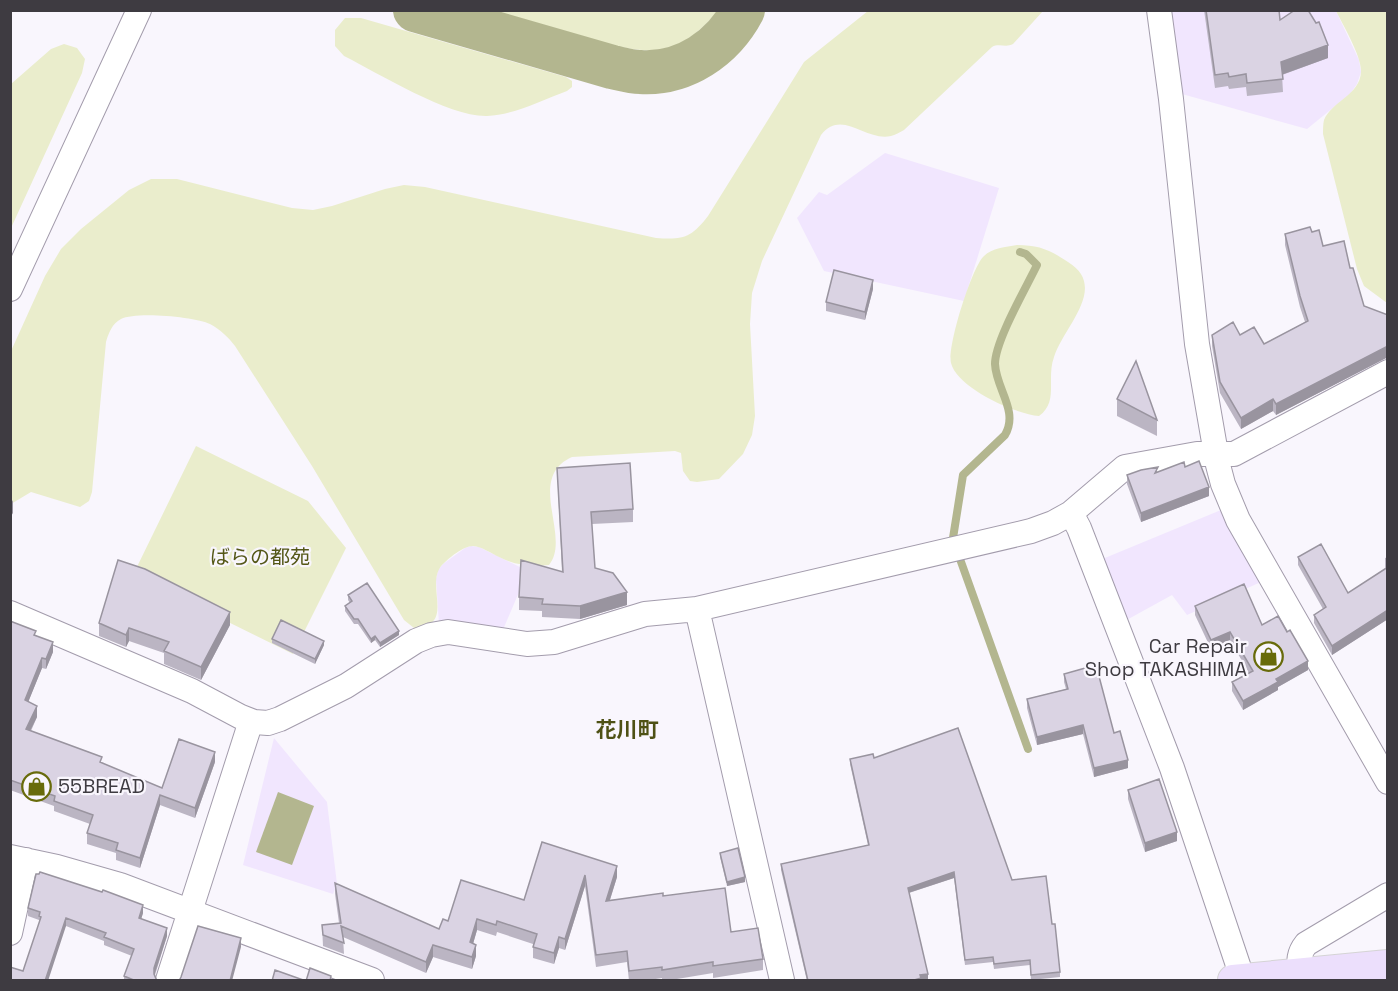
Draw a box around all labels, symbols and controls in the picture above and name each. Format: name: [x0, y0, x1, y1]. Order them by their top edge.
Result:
park label: ばらの都苑: [210, 544, 310, 570]
place label: Car Repair Shop TAKASHIMA: [1085, 633, 1247, 682]
shop icon: Car Repair Shop TAKASHIMA: [1252, 641, 1284, 673]
district label: 花川町: [596, 716, 659, 743]
shop icon: 55BREAD: [21, 770, 53, 802]
place label: 55BREAD: [58, 773, 145, 799]

